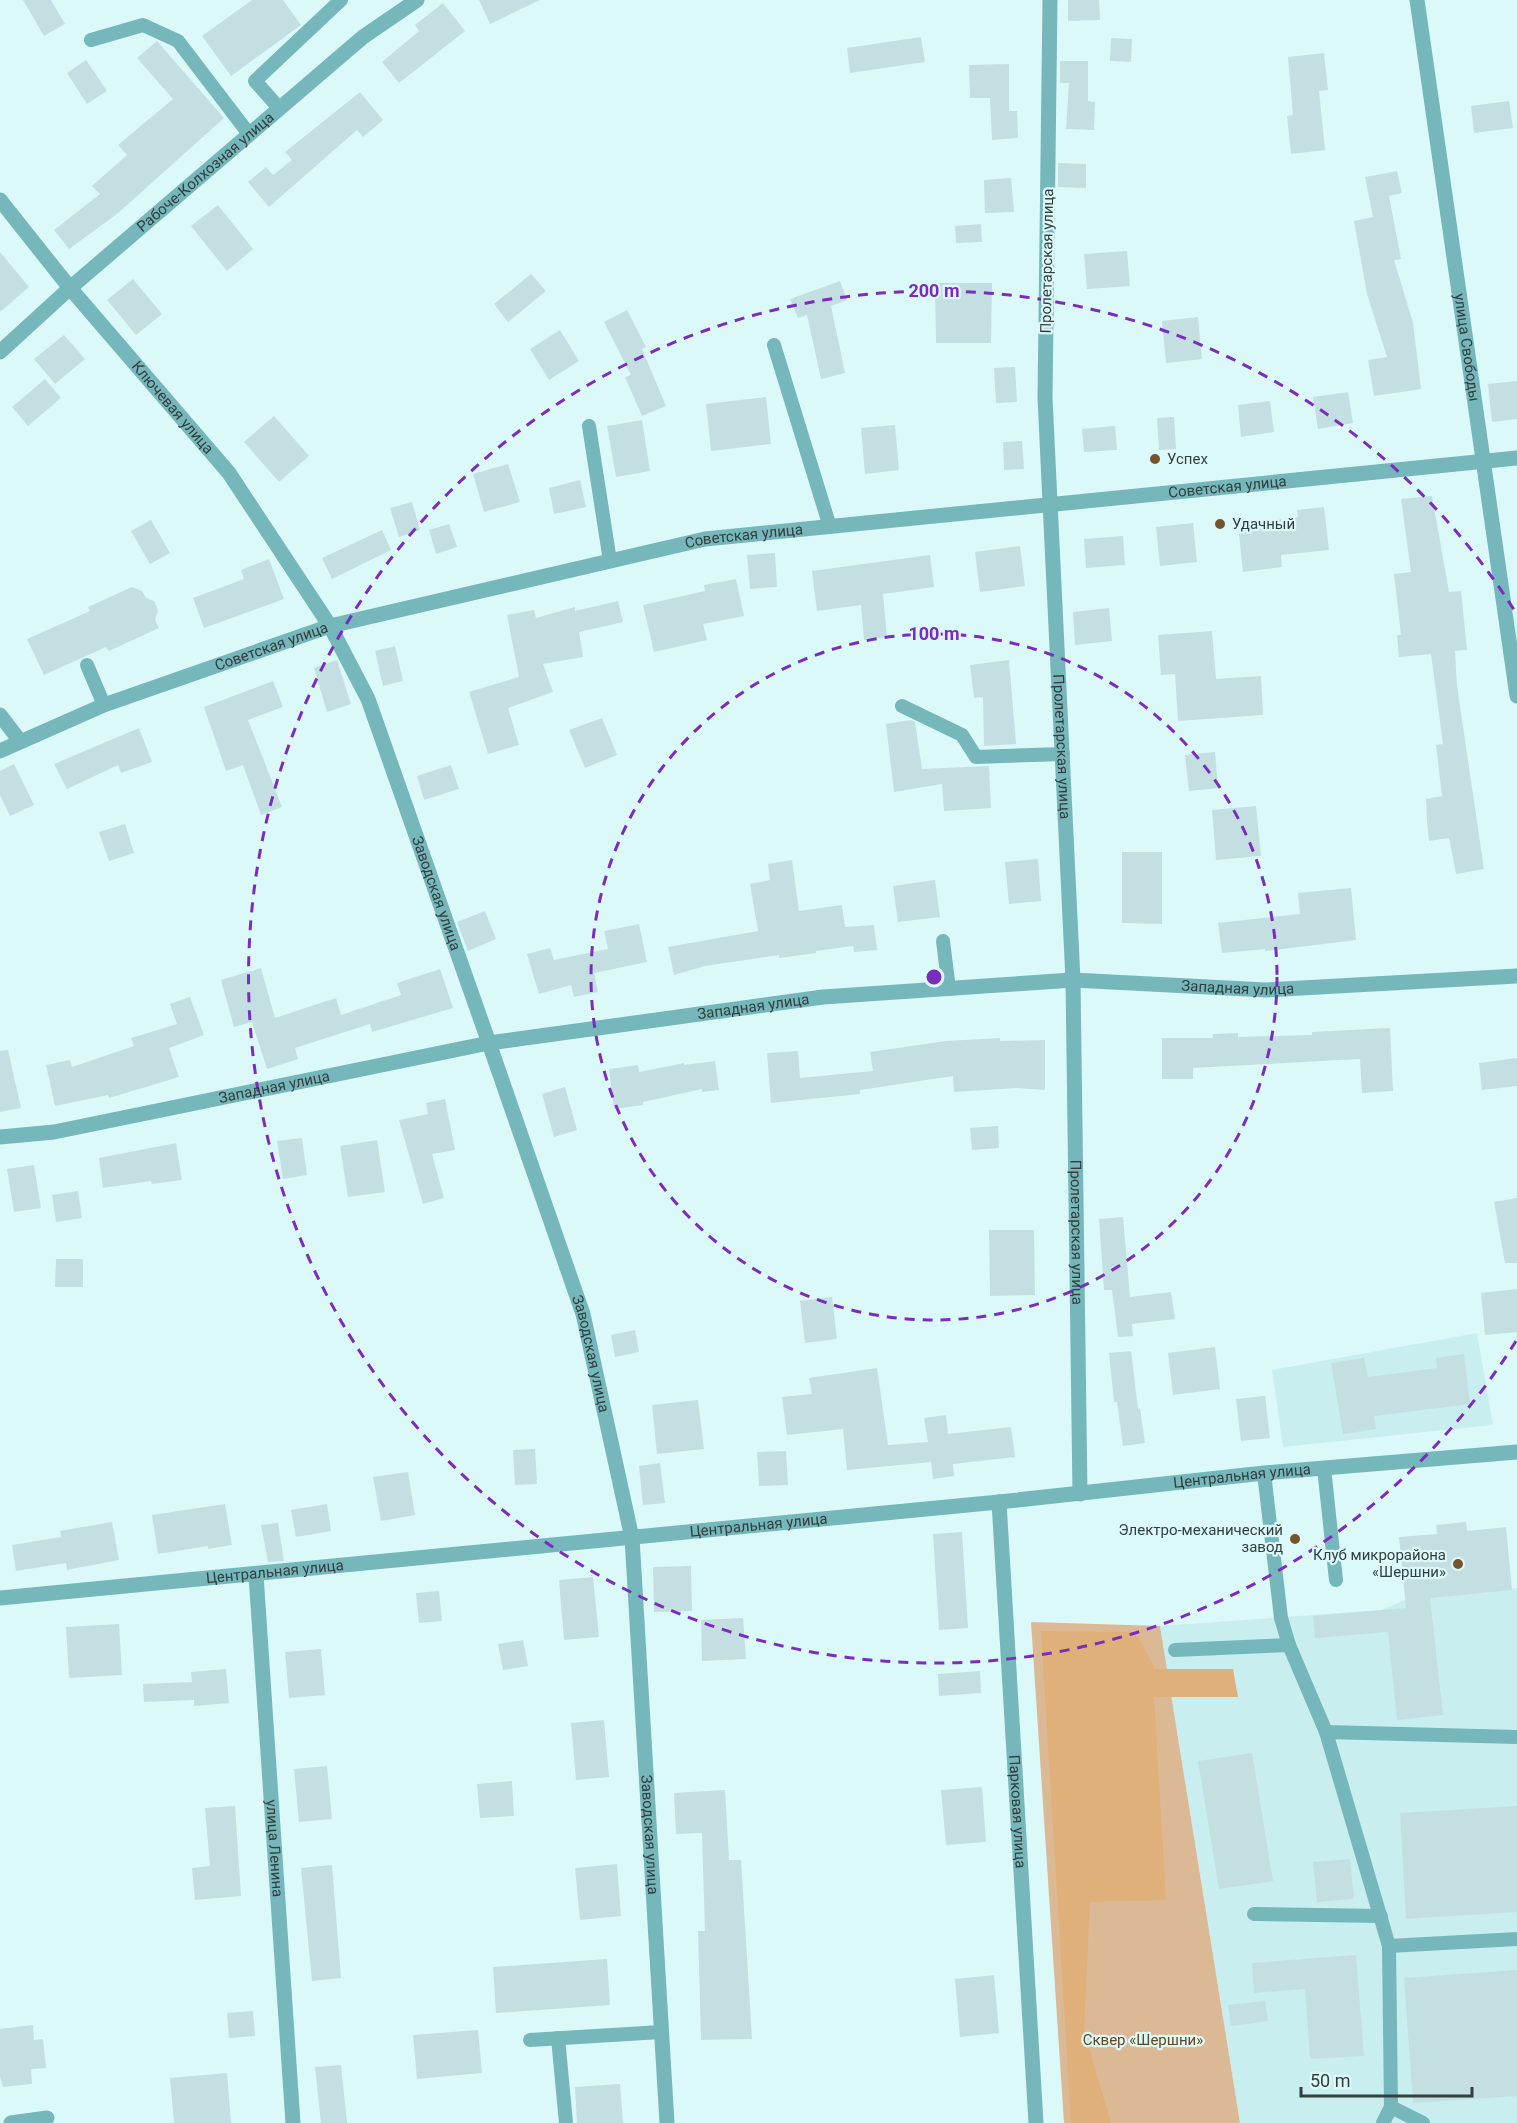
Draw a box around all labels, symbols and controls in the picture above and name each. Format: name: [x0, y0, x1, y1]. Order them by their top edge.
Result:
street label: Рабоче-Колхозная улица: [133, 108, 278, 236]
street label: Пролетарская улица: [1037, 188, 1057, 334]
text: 200 m: [908, 280, 960, 301]
street label: улица Свободы: [1450, 292, 1484, 403]
street label: Ключевая улица: [128, 357, 218, 458]
place label: Успех: [1167, 450, 1208, 468]
marker: Успех: [1148, 452, 1162, 466]
street label: Советская улица: [1167, 472, 1287, 502]
place label: Удачный: [1232, 515, 1295, 533]
marker: Удачный: [1213, 517, 1227, 531]
street label: Советская улица: [683, 520, 804, 552]
street label: Советская улица: [212, 618, 330, 675]
text: 100 m: [908, 623, 960, 644]
street label: Пролетарская улица: [1049, 674, 1074, 820]
street label: Заводская улица: [408, 834, 465, 953]
centre of rings: [924, 967, 944, 987]
street label: Западная улица: [1181, 977, 1295, 999]
street label: Западная улица: [696, 990, 810, 1023]
street label: Западная улица: [217, 1067, 331, 1107]
street label: Пролетарская улица: [1066, 1160, 1086, 1305]
street label: Заводская улица: [568, 1293, 613, 1414]
street label: Центральная улица: [1172, 1460, 1312, 1492]
street label: Центральная улица: [689, 1510, 828, 1541]
place label: Электро-механический завод: [1119, 1521, 1283, 1556]
marker: Электро-механический завод: [1288, 1532, 1302, 1546]
place label: Клуб микрорайона «Шершни»: [1313, 1546, 1446, 1581]
street label: Центральная улица: [205, 1556, 344, 1587]
marker: Клуб микрорайона «Шершни»: [1451, 1557, 1465, 1571]
street label: Парковая улица: [1005, 1754, 1030, 1869]
street label: Заводская улица: [637, 1774, 662, 1895]
street label: улица Ленина: [262, 1799, 287, 1898]
park label: Сквер «Шершни»: [1083, 2031, 1203, 2049]
scale bar: [1301, 2060, 1472, 2098]
text: 50 m: [1310, 2070, 1350, 2091]

